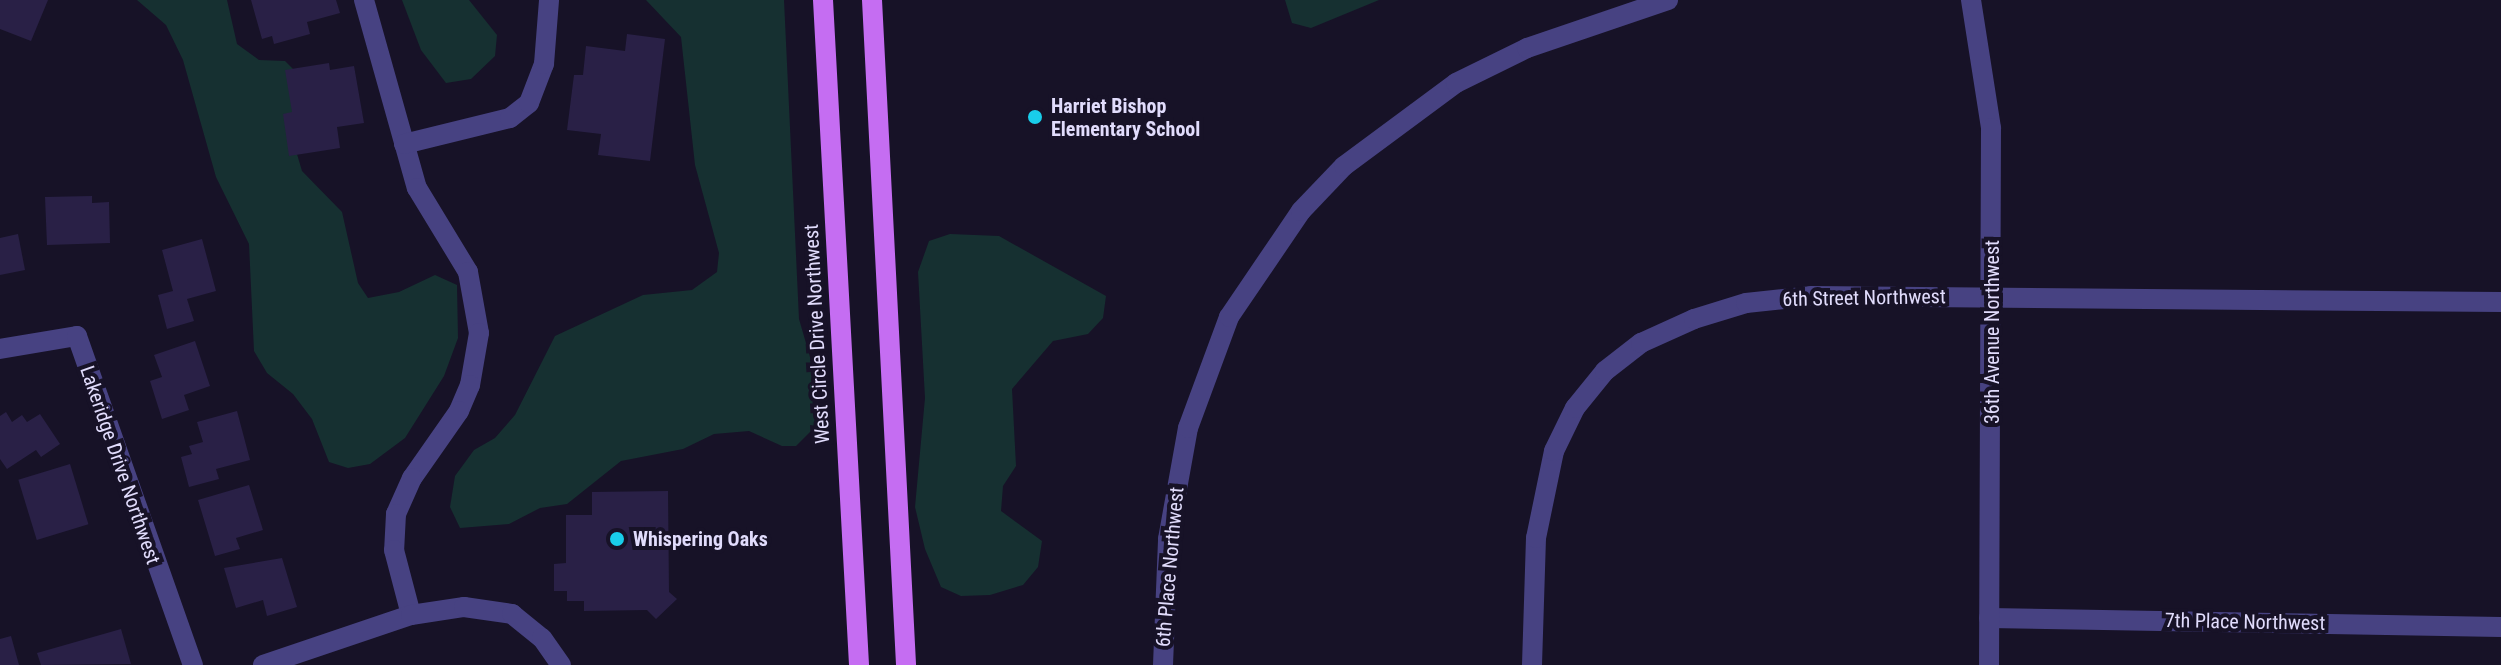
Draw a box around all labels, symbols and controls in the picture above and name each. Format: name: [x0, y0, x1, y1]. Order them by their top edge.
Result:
place label: Harriet Bishop Elementary School: [1051, 94, 1200, 141]
marker: Harriet Bishop Elementary School: [1026, 108, 1044, 126]
street label: West Circle Drive Northwest: [799, 223, 835, 445]
street label: 36th Avenue Northwest: [1980, 240, 2004, 424]
street label: 6th Street Northwest: [1782, 285, 1946, 311]
street label: Lakeridge Drive Northwest: [75, 363, 165, 567]
street label: 6th Place Northwest: [1151, 486, 1189, 648]
place label: Whispering Oaks: [633, 527, 768, 551]
marker: Whispering Oaks: [608, 530, 626, 548]
street label: 7th Place Northwest: [2165, 609, 2325, 635]

